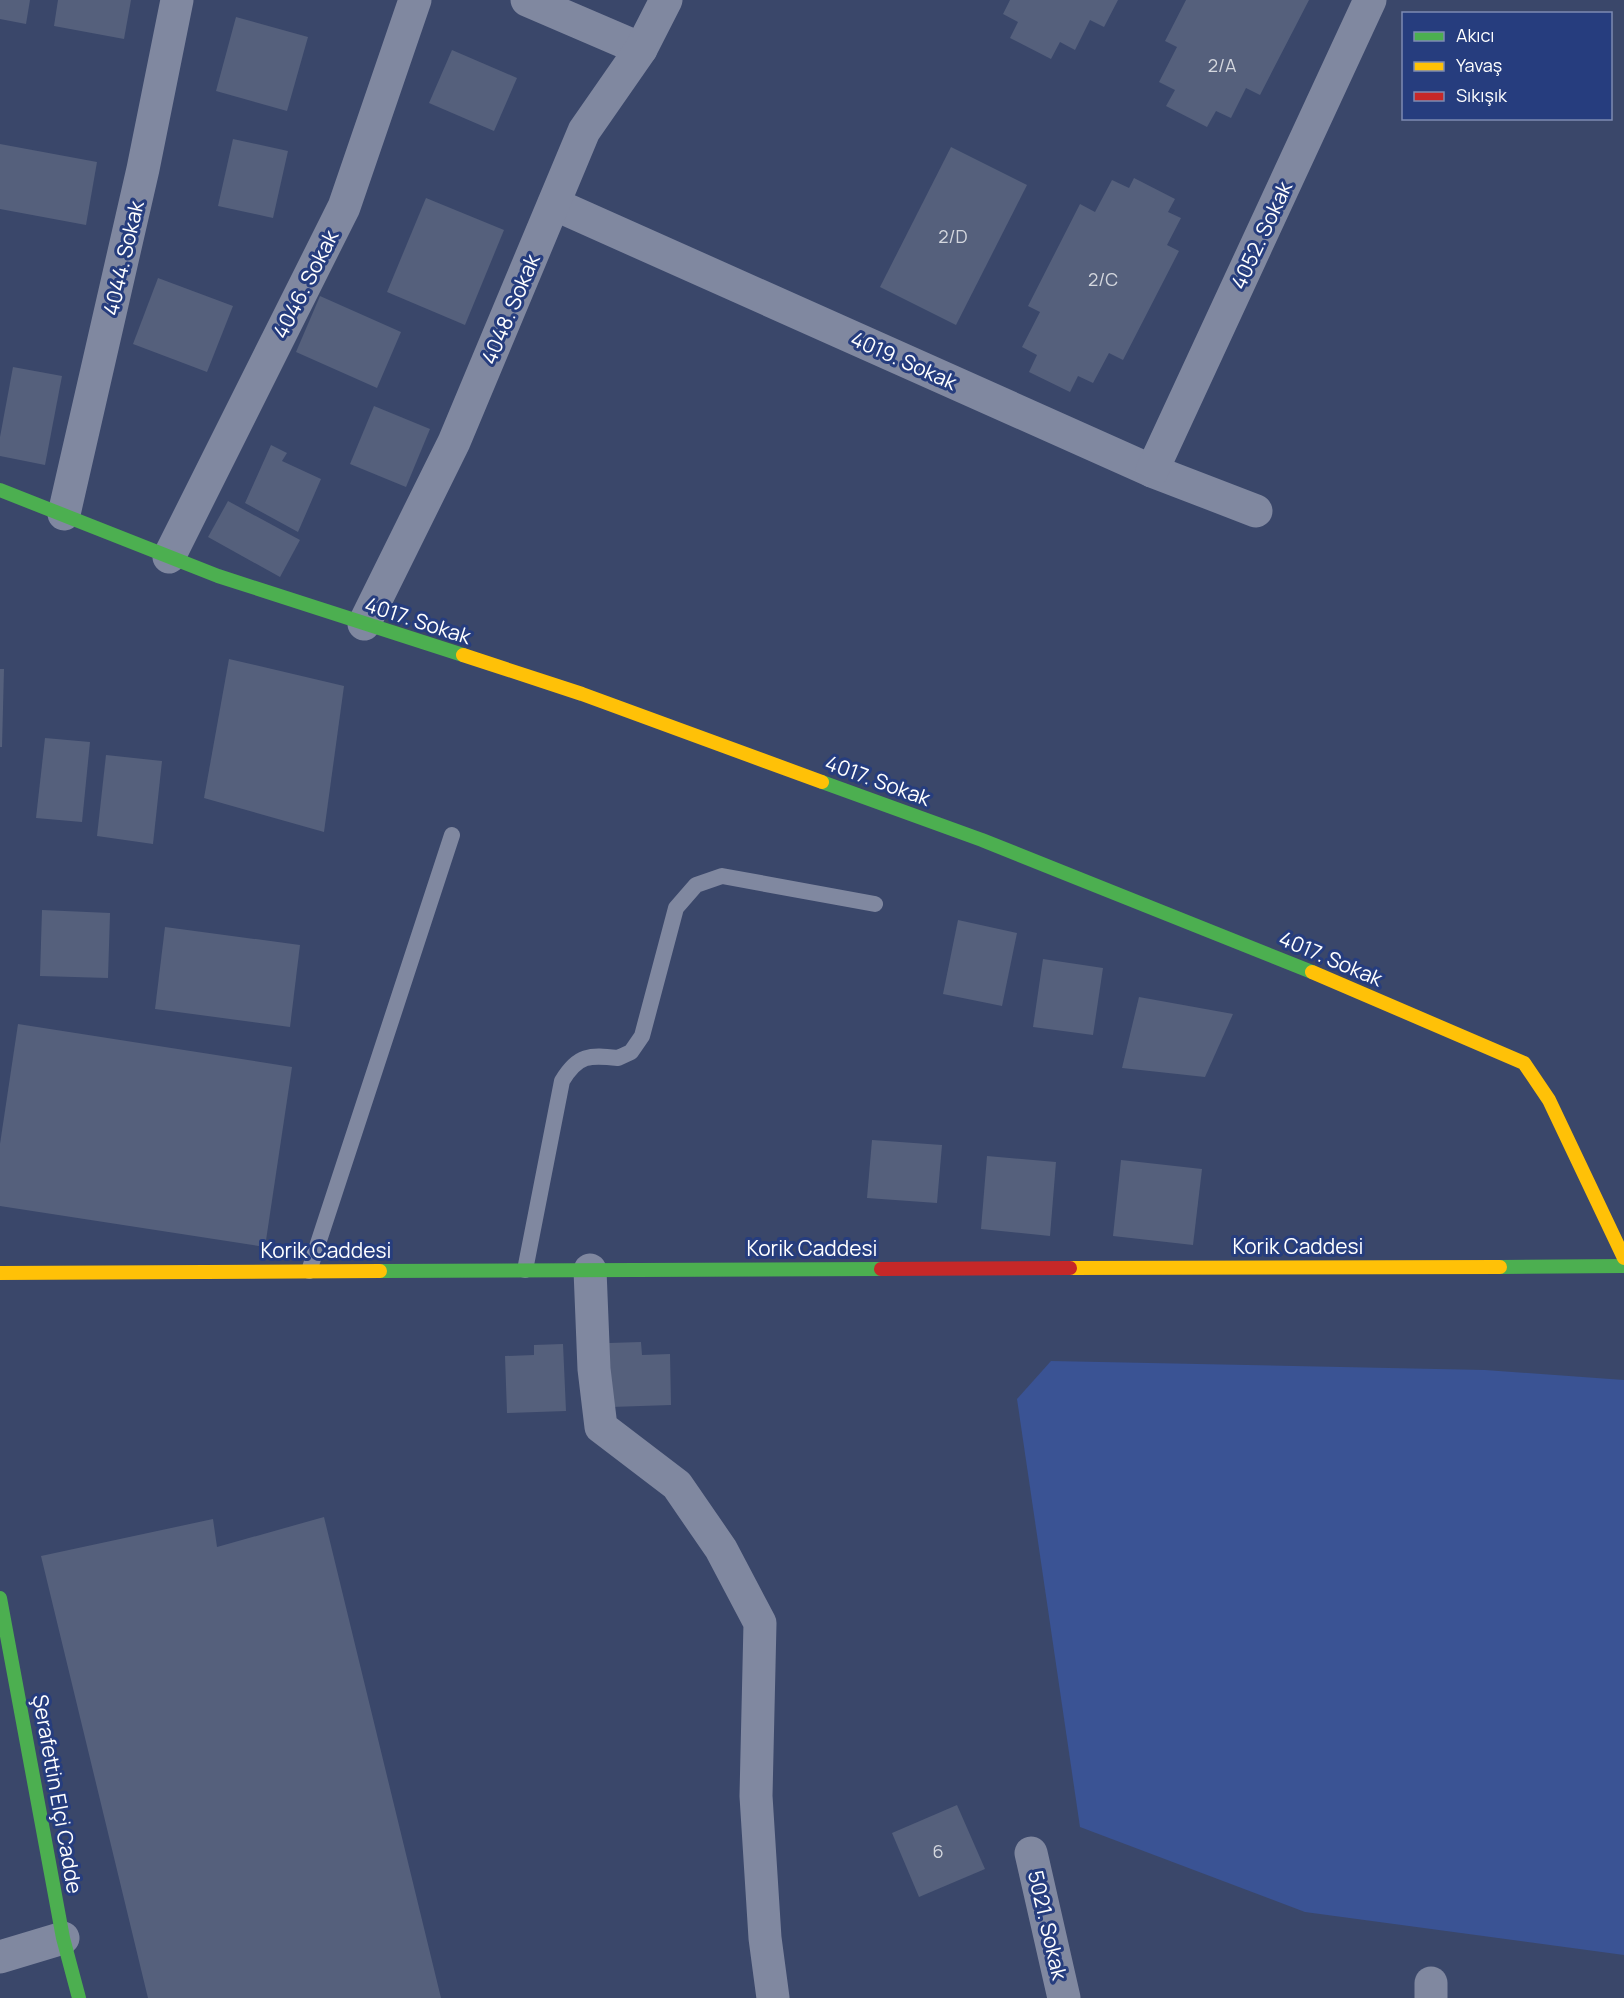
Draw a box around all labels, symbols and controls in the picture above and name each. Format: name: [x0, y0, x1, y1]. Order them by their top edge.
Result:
legend: [1402, 12, 1612, 120]
text: Akıcı: [1456, 23, 1494, 47]
house number: 2/A: [1208, 53, 1237, 77]
text: Yavaş: [1456, 53, 1502, 77]
text: Sıkışık: [1456, 83, 1508, 107]
street label: 4052. Sokak: [1224, 176, 1298, 294]
street label: 4044. Sokak: [96, 197, 150, 318]
house number: 2/D: [938, 224, 968, 248]
street label: 4046. Sokak: [266, 225, 345, 343]
street label: 4048. Sokak: [474, 249, 546, 368]
house number: 2/C: [1088, 267, 1118, 291]
street label: 4019. Sokak: [847, 324, 962, 396]
street label: 4017. Sokak: [361, 590, 475, 650]
street label: 4017. Sokak: [822, 748, 935, 812]
street label: 4017. Sokak: [1275, 924, 1388, 993]
street label: Korik Caddesi: [1233, 1232, 1363, 1260]
street label: Korik Caddesi: [747, 1234, 877, 1262]
street label: Korik Caddesi: [261, 1236, 391, 1264]
street label: Şerafettin Elçi Cadde: [27, 1692, 89, 1896]
house number: 6: [932, 1839, 944, 1863]
street label: 5021. Sokak: [1022, 1867, 1074, 1983]

